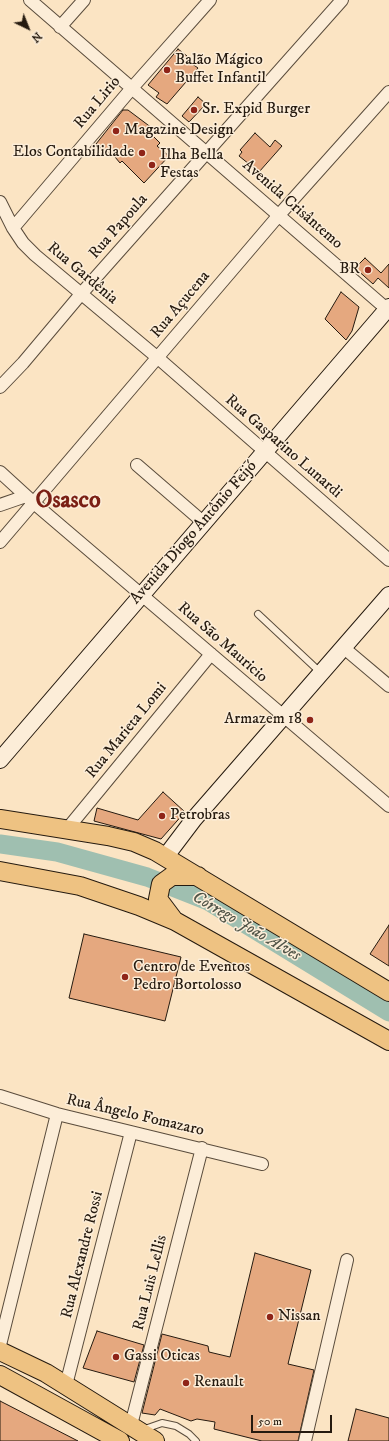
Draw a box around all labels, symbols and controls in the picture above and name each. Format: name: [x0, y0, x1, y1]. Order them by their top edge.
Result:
north arrow: [8, 8, 48, 48]
text: N: [28, 29, 44, 45]
place label: Balão Mágico Buffet Infantil: [175, 51, 266, 89]
marker: Balão Mágico Buffet Infantil: [162, 65, 172, 75]
street label: Rua Lirio: [71, 73, 125, 133]
place label: Sr. Expid Burger: [202, 100, 310, 120]
marker: Sr. Expid Burger: [189, 105, 199, 115]
place label: Magazine Design: [124, 121, 234, 141]
marker: Magazine Design: [111, 126, 121, 136]
place label: Elos Contabilidade: [13, 143, 134, 163]
place label: Ilha Bella Festas: [160, 146, 223, 184]
marker: Elos Contabilidade: [137, 148, 147, 158]
street label: Avenida Crisântemo: [238, 156, 346, 254]
marker: Ilha Bella Festas: [147, 160, 157, 170]
street label: Rua Papoula: [86, 191, 152, 263]
street label: Rua Gardênia: [43, 239, 121, 309]
place label: BR: [339, 260, 360, 280]
marker: BR: [363, 265, 373, 275]
street label: Rua Açucena: [147, 267, 215, 343]
street label: Rua Gasparino Lunardi: [221, 391, 345, 503]
street label: Avenida Diogo Antônio Feijó: [126, 457, 262, 609]
district label: Osasco: [35, 488, 101, 516]
street label: Rua São Mauricio: [173, 599, 271, 687]
street label: Rua Marieta Lomi: [83, 679, 171, 783]
place label: Armazem 18: [224, 710, 302, 730]
marker: Armazem 18: [305, 715, 315, 725]
place label: Petrobras: [170, 806, 230, 826]
marker: Petrobras: [157, 811, 167, 821]
water label: Córrego João Alves: [188, 888, 304, 966]
place label: Centro de Eventos Pedro Bortolosso: [133, 958, 250, 996]
marker: Centro de Eventos Pedro Bortolosso: [120, 972, 130, 982]
street label: Rua Ângelo Fomazaro: [64, 1091, 206, 1141]
street label: Rua Alexandre Rossi: [58, 1189, 108, 1321]
street label: Rua Luis Lellis: [130, 1233, 172, 1333]
place label: Nissan: [278, 1307, 321, 1327]
marker: Nissan: [265, 1312, 275, 1322]
place label: Gassi Oticas: [124, 1347, 200, 1367]
marker: Gassi Oticas: [111, 1352, 121, 1362]
place label: Renault: [194, 1373, 244, 1393]
marker: Renault: [181, 1378, 191, 1388]
scale bar: [253, 1407, 334, 1433]
text: 50 m: [258, 1414, 282, 1429]

